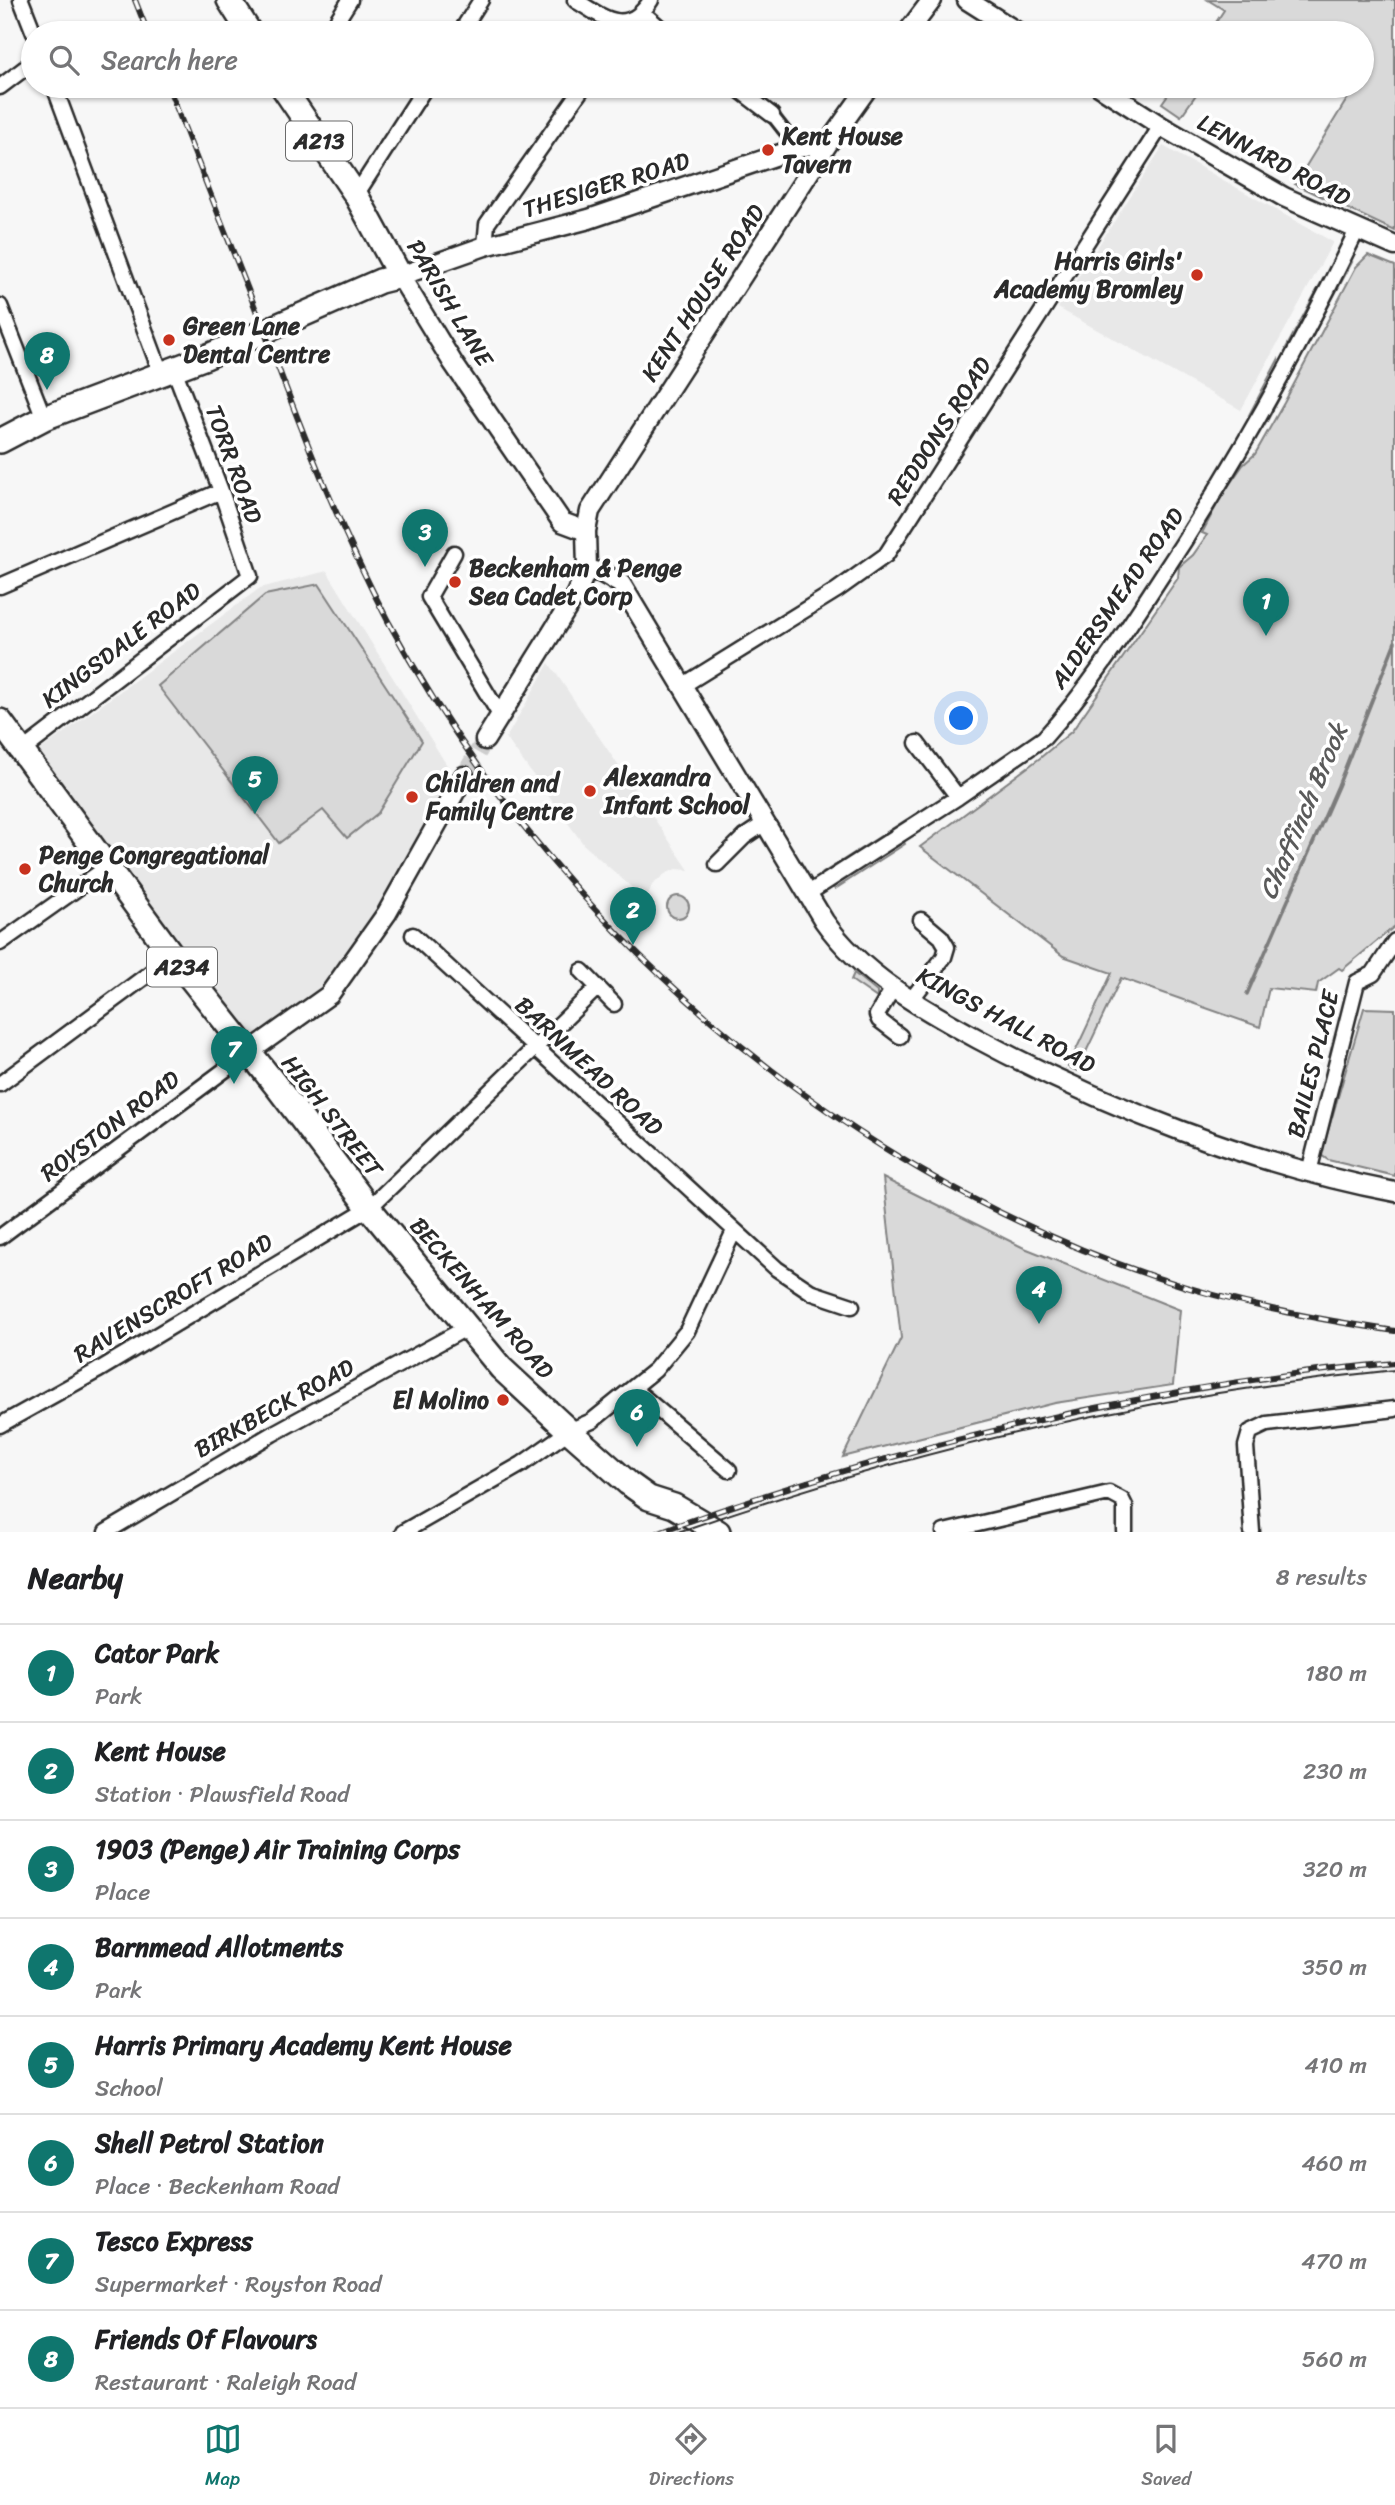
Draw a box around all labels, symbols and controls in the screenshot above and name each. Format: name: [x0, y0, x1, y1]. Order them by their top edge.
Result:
search box: [21, 21, 1374, 98]
text: Search here: [101, 37, 238, 83]
icon: search: [45, 41, 83, 79]
street label: LENNARD ROAD: [1190, 102, 1359, 218]
place label: Kent House Tavern: [781, 115, 903, 185]
road number: A213: [286, 122, 352, 160]
street label: THESIGER ROAD: [517, 139, 695, 230]
marker: Kent House Tavern: [760, 142, 776, 158]
street label: KENT HOUSE ROAD: [630, 195, 777, 390]
street label: PARISH LANE: [395, 231, 506, 377]
place label: Harris Girls' Academy Bromley: [993, 240, 1184, 310]
marker: Harris Girls' Academy Bromley: [1189, 267, 1205, 283]
place label: Green Lane Dental Centre: [183, 305, 331, 375]
pin: 8: [24, 332, 70, 390]
marker: Green Lane Dental Centre: [161, 332, 177, 348]
street label: REDDONS ROAD: [875, 348, 1003, 514]
street label: TORR ROAD: [193, 399, 275, 530]
street label: ALDERSMEAD ROAD: [1038, 498, 1196, 699]
pin: 3: [402, 509, 448, 567]
place label: Beckenham & Penge Sea Cadet Corp: [468, 547, 682, 617]
street label: KINGSDALE ROAD: [32, 570, 211, 719]
marker: Beckenham & Penge Sea Cadet Corp: [447, 574, 463, 590]
pin: 1: [1243, 578, 1289, 636]
your location: [944, 701, 978, 735]
water label: Chaffinch Brook: [1245, 714, 1362, 906]
pin: 5: [232, 756, 278, 814]
place label: Alexandra Infant School: [602, 756, 751, 826]
place label: Children and Family Centre: [425, 762, 574, 832]
marker: Alexandra Infant School: [582, 783, 598, 799]
marker: Children and Family Centre: [404, 789, 420, 805]
place label: Penge Congregational Church: [38, 834, 270, 904]
marker: Penge Congregational Church: [17, 861, 33, 877]
pin: 2: [610, 887, 656, 945]
road number: A234: [147, 948, 217, 986]
street label: KINGS HALL ROAD: [909, 955, 1103, 1085]
street label: BAILES PLACE: [1274, 984, 1352, 1142]
street label: BARNMEAD ROAD: [505, 985, 674, 1147]
pin: 7: [211, 1026, 257, 1084]
street label: HIGH STREET: [270, 1045, 395, 1188]
street label: ROYSTON ROAD: [31, 1059, 190, 1193]
street label: BECKENHAM ROAD: [399, 1207, 565, 1390]
street label: RAVENSCROFT ROAD: [65, 1221, 281, 1374]
pin: 4: [1016, 1266, 1062, 1324]
street label: BIRKBECK ROAD: [186, 1346, 363, 1470]
place label: El Molino: [392, 1379, 489, 1421]
pin: 6: [614, 1389, 660, 1447]
marker: El Molino: [495, 1392, 511, 1408]
text: Nearby: [28, 1551, 123, 1605]
text: 8 results: [1276, 1557, 1367, 1598]
text: Cator Park: [95, 1630, 219, 1676]
text: 1: [46, 1653, 56, 1694]
text: 180 m: [1305, 1653, 1367, 1694]
text: Park: [95, 1676, 142, 1717]
text: Kent House: [95, 1728, 226, 1774]
text: 2: [44, 1751, 58, 1792]
text: 230 m: [1303, 1751, 1367, 1792]
text: Station · Plawsfield Road: [95, 1774, 349, 1815]
text: 1903 (Penge) Air Training Corps: [95, 1826, 460, 1872]
text: 3: [45, 1849, 57, 1890]
text: 320 m: [1303, 1849, 1367, 1890]
text: Place: [95, 1872, 150, 1913]
text: Barnmead Allotments: [95, 1924, 343, 1970]
text: 4: [44, 1947, 58, 1988]
text: 350 m: [1302, 1947, 1367, 1988]
text: Park: [95, 1970, 142, 2011]
text: Harris Primary Academy Kent House: [95, 2022, 512, 2068]
text: 5: [44, 2045, 58, 2086]
text: 410 m: [1305, 2045, 1367, 2086]
text: School: [95, 2068, 163, 2109]
text: Shell Petrol Station: [95, 2120, 324, 2166]
text: 6: [44, 2143, 58, 2184]
text: 460 m: [1301, 2143, 1367, 2184]
text: Place · Beckenham Road: [95, 2166, 339, 2207]
text: Tesco Express: [95, 2218, 253, 2264]
text: 7: [44, 2241, 58, 2282]
text: 470 m: [1301, 2241, 1367, 2282]
text: Supermarket · Royston Road: [95, 2264, 382, 2305]
text: Friends Of Flavours: [95, 2316, 317, 2362]
text: 8: [44, 2339, 58, 2380]
text: 560 m: [1302, 2339, 1367, 2380]
text: Restaurant · Raleigh Road: [95, 2362, 356, 2403]
tab: Map: [204, 2420, 242, 2495]
tab: Directions: [649, 2420, 734, 2495]
tab: Saved: [1141, 2420, 1191, 2495]

